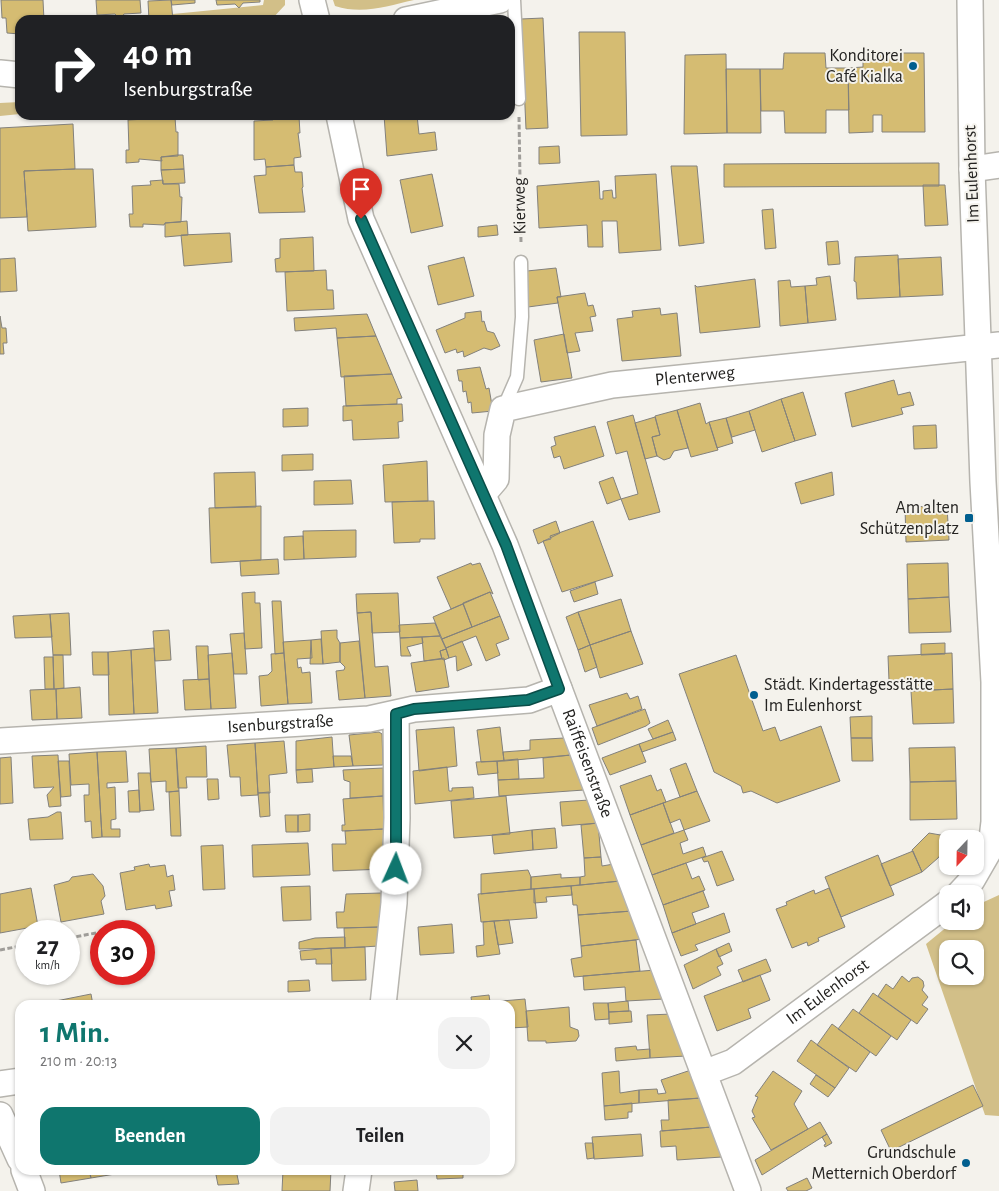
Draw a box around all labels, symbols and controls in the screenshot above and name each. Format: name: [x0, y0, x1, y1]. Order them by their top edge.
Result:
icon: right: [40, 35, 105, 100]
text: 40 m: [123, 37, 192, 72]
place label: Konditorei Café Kialka: [826, 47, 903, 86]
marker: Konditorei Café Kialka: [907, 60, 919, 72]
text: Isenburgstraße: [123, 78, 253, 100]
street label: Im Eulenhorst: [961, 125, 983, 223]
pin: [340, 168, 382, 219]
icon: arrive: [347, 175, 375, 203]
street label: Kierweg: [510, 177, 529, 235]
street label: Plenterweg: [654, 363, 736, 390]
place label: Am alten Schützenplatz: [860, 499, 959, 538]
marker: Am alten Schützenplatz: [963, 512, 975, 524]
place label: Städt. Kindertagesstätte Im Eulenhorst: [764, 676, 933, 715]
marker: Städt. Kindertagesstätte Im Eulenhorst: [748, 689, 760, 701]
street label: Raiffeisenstraße: [559, 707, 616, 820]
street label: Isenburgstraße: [227, 712, 334, 736]
north arrow: [939, 830, 984, 875]
map controls: [939, 830, 984, 985]
position arrow: [369, 842, 421, 894]
button: sound: [939, 885, 984, 930]
speed limit sign: 30: [90, 920, 155, 985]
text: 27: [36, 934, 59, 959]
button: search: [939, 940, 984, 985]
street label: Im Eulenhorst: [783, 955, 873, 1028]
text: km/h: [35, 959, 60, 971]
button: close: [438, 1017, 490, 1069]
text: 1 Min.: [40, 1018, 110, 1048]
text: 210 m · 20:13: [40, 1053, 117, 1069]
button: Beenden: [40, 1107, 260, 1165]
button: Teilen: [270, 1107, 490, 1165]
place label: Grundschule Metternich Oberdorf: [812, 1144, 958, 1183]
marker: Grundschule Metternich Oberdorf: [960, 1157, 972, 1169]

